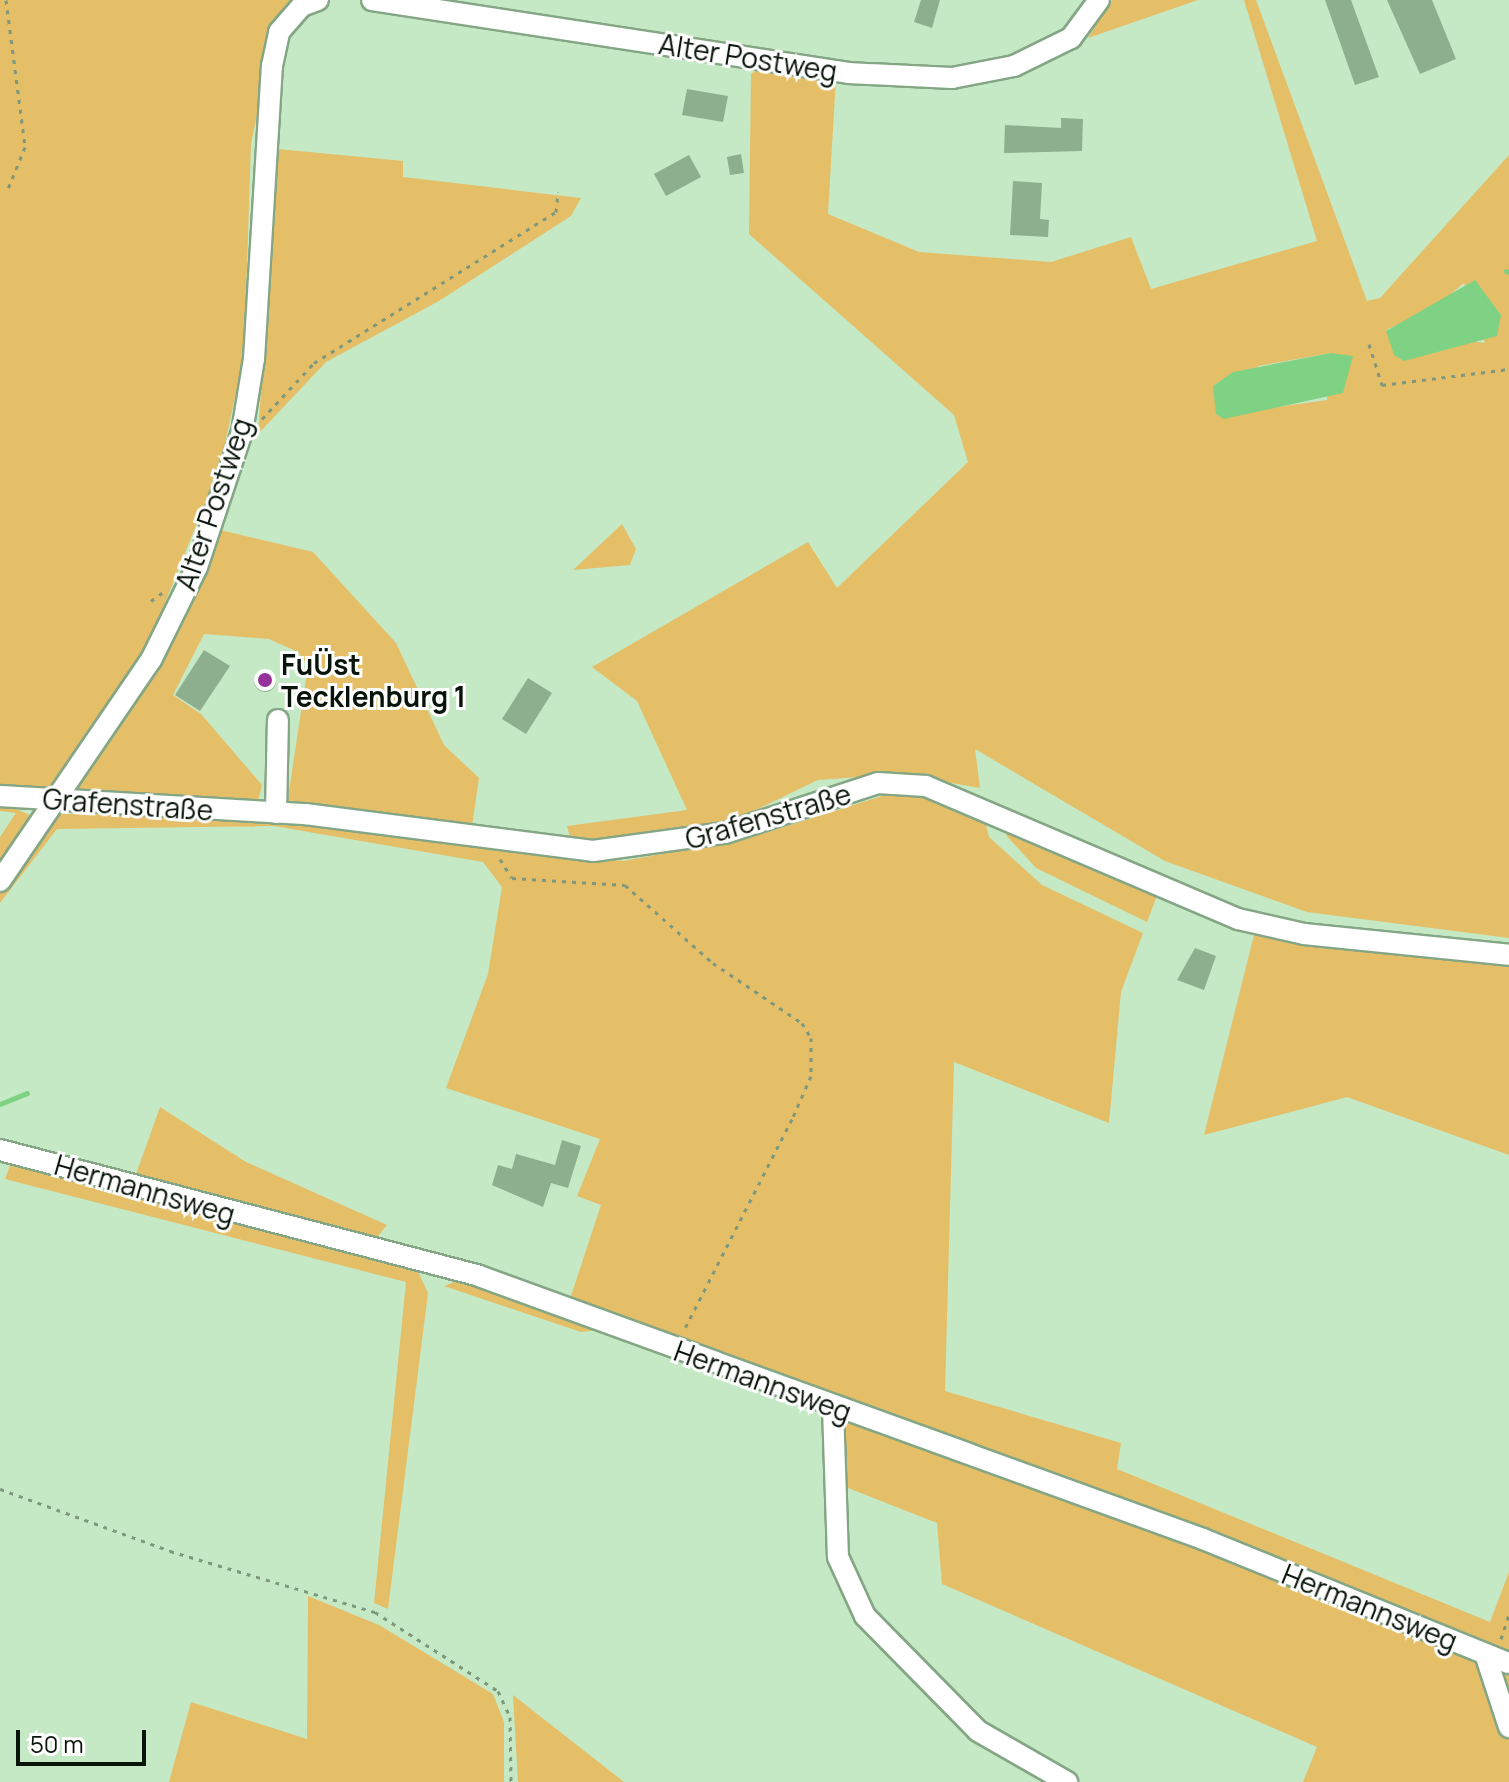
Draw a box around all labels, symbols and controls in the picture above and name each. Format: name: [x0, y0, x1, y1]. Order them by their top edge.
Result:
street label: Alter Postweg: [656, 26, 840, 88]
street label: Alter Postweg: [168, 413, 258, 595]
place label: FuÜst Tecklenburg 1: [281, 647, 466, 713]
marker: FuÜst Tecklenburg 1: [256, 671, 274, 689]
street label: Grafenstraße: [681, 776, 855, 856]
street label: Grafenstraße: [42, 781, 214, 827]
street label: Hermannsweg: [51, 1147, 239, 1231]
street label: Hermannsweg: [670, 1333, 856, 1429]
street label: Hermannsweg: [1277, 1557, 1463, 1657]
scale bar: [20, 1714, 150, 1764]
text: 50 m: [30, 1727, 84, 1760]

